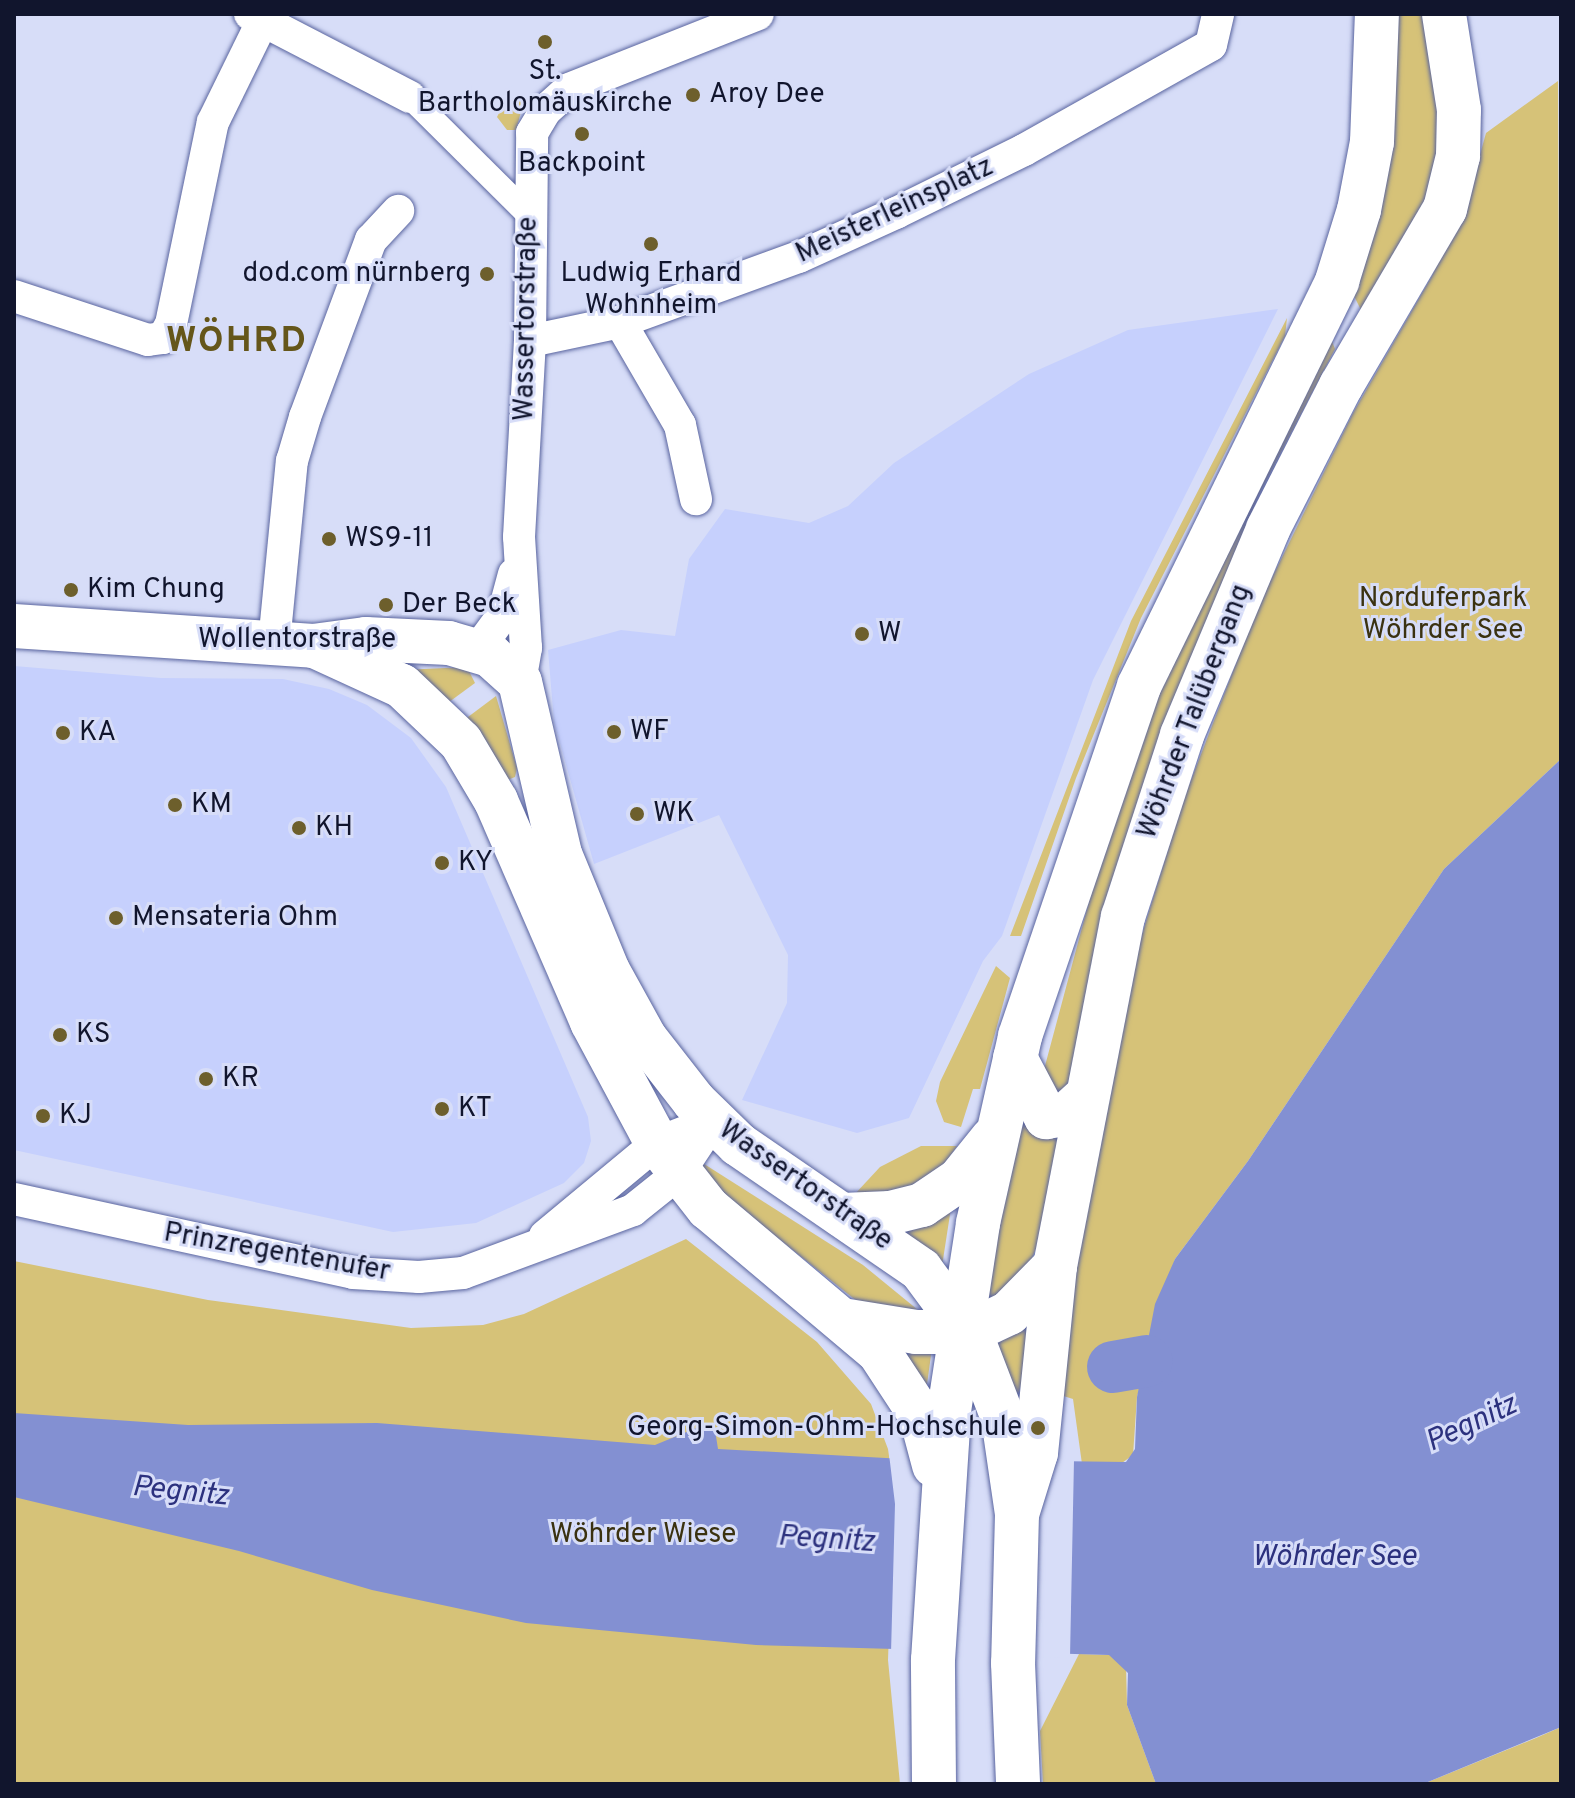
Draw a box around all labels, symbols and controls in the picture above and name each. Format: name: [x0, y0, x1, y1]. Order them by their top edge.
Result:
marker: St. Bartholomäuskirche: [536, 33, 554, 51]
place label: St. Bartholomäuskirche: [418, 55, 672, 121]
place label: Aroy Dee: [709, 78, 825, 112]
marker: Aroy Dee: [684, 86, 702, 104]
marker: Backpoint: [573, 125, 591, 143]
place label: Backpoint: [518, 147, 646, 181]
street label: Meisterleinsplatz: [791, 150, 999, 272]
street label: Wassertorstraße: [508, 216, 546, 422]
marker: Ludwig Erhard Wohnheim: [642, 235, 660, 253]
place label: dod.com nürnberg: [243, 257, 471, 291]
place label: Ludwig Erhard Wohnheim: [561, 257, 741, 323]
marker: dod.com nürnberg: [478, 265, 496, 283]
district label: WÖHRD: [166, 321, 308, 365]
place label: WS9-11: [345, 522, 434, 556]
marker: WS9-11: [320, 530, 338, 548]
place label: Kim Chung: [87, 573, 225, 607]
street label: Wöhrder Talübergang: [1131, 580, 1259, 844]
marker: Kim Chung: [62, 581, 80, 599]
park label: Norduferpark Wöhrder See: [1359, 582, 1527, 648]
place label: Der Beck: [402, 588, 517, 622]
marker: Der Beck: [377, 596, 395, 614]
place label: W: [878, 617, 902, 651]
street label: Wollentorstraße: [198, 623, 396, 657]
marker: W: [853, 625, 871, 643]
place label: WF: [630, 715, 669, 749]
place label: KA: [79, 716, 116, 750]
marker: WF: [605, 723, 623, 741]
marker: KA: [54, 724, 72, 742]
place label: KM: [191, 788, 232, 822]
marker: KM: [166, 796, 184, 814]
place label: WK: [653, 797, 695, 831]
marker: WK: [628, 805, 646, 823]
place label: KH: [315, 811, 353, 845]
marker: KH: [290, 819, 308, 837]
place label: KY: [458, 846, 493, 880]
marker: KY: [433, 854, 451, 872]
place label: Mensateria Ohm: [132, 901, 338, 935]
marker: Mensateria Ohm: [107, 909, 125, 927]
place label: KS: [76, 1018, 110, 1052]
marker: KS: [51, 1026, 69, 1044]
place label: KR: [222, 1062, 259, 1096]
marker: KR: [197, 1070, 215, 1088]
place label: KT: [458, 1092, 492, 1126]
place label: KJ: [59, 1099, 92, 1133]
marker: KT: [433, 1100, 451, 1118]
marker: KJ: [34, 1107, 52, 1125]
street label: Wassertorstraße: [712, 1114, 898, 1258]
street label: Prinzregentenufer: [161, 1217, 393, 1289]
water label: Pegnitz: [1421, 1388, 1523, 1462]
place label: Georg-Simon-Ohm-Hochschule: [627, 1411, 1022, 1445]
marker: Georg-Simon-Ohm-Hochschule: [1029, 1419, 1047, 1437]
water label: Pegnitz: [130, 1470, 230, 1516]
park label: Wöhrder Wiese: [549, 1518, 737, 1552]
water label: Pegnitz: [776, 1520, 876, 1562]
water label: Wöhrder See: [1252, 1540, 1416, 1576]

